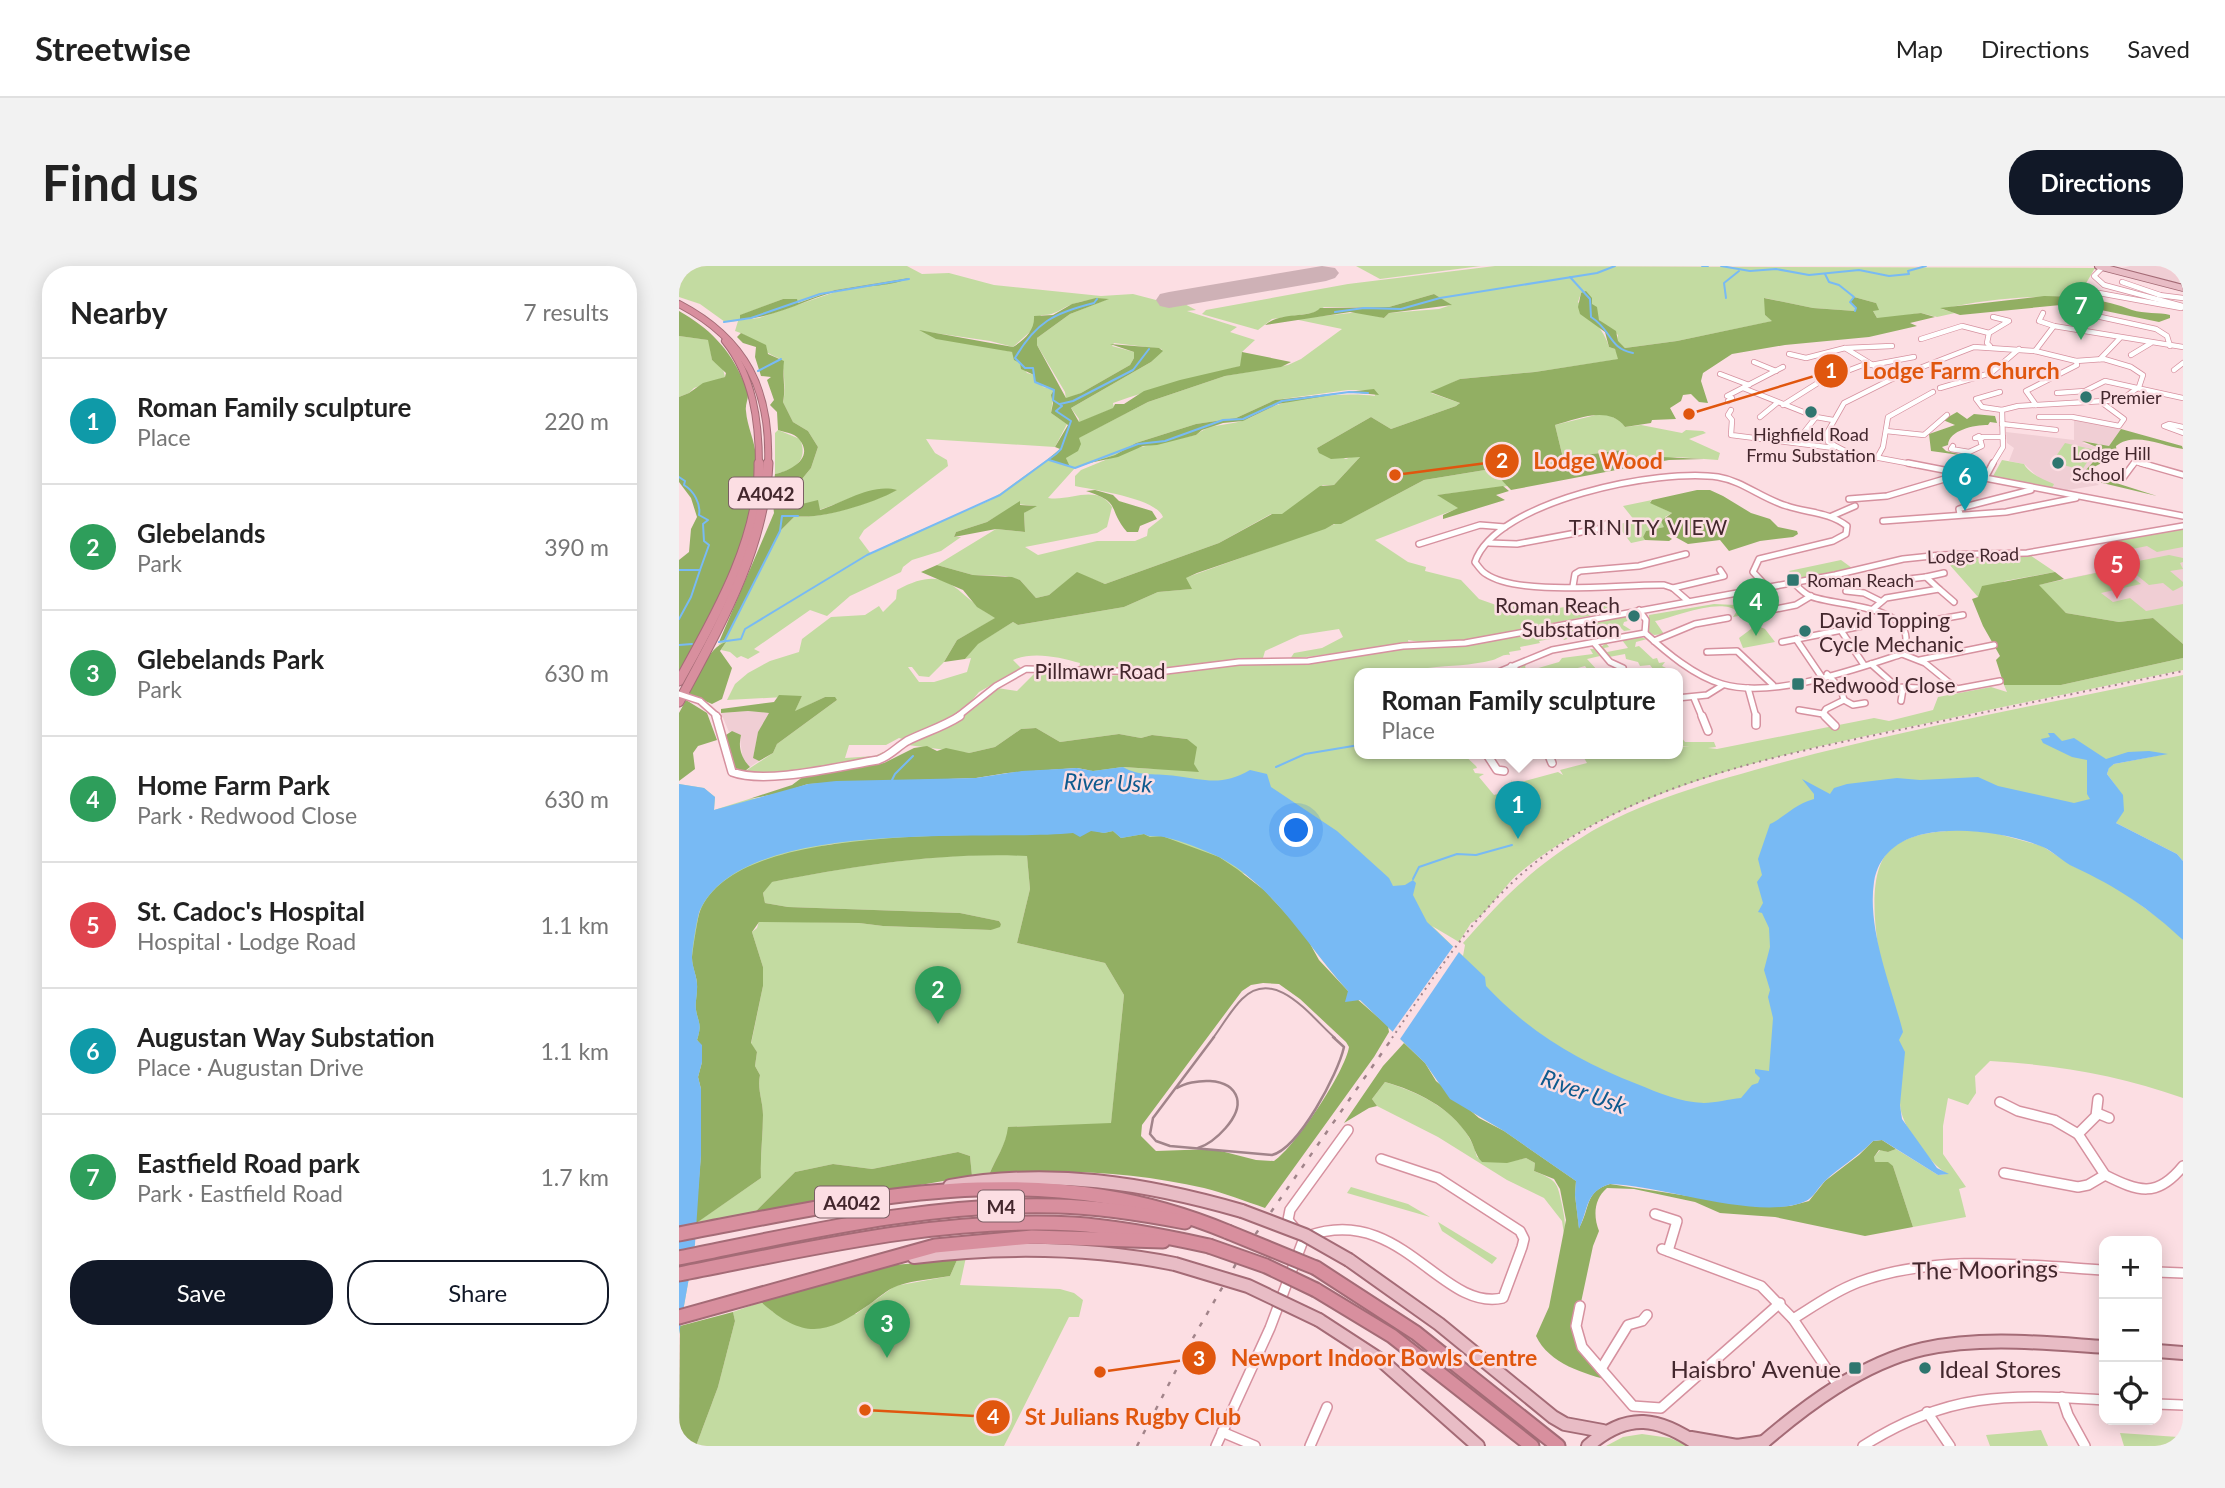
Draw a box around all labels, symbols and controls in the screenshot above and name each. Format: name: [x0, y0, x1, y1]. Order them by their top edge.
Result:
text: Streetwise: [35, 28, 191, 68]
text: Map: [1896, 34, 1943, 63]
text: Directions: [1981, 34, 2089, 63]
text: Saved: [2127, 34, 2190, 63]
button: Directions: [2009, 150, 2183, 215]
text: Find us: [42, 153, 199, 211]
pin: 7: [2058, 282, 2104, 340]
text: Nearby: [70, 294, 168, 330]
text: 7 results: [523, 298, 609, 326]
callout: Lodge Farm Church: [1813, 349, 2073, 393]
text: Lodge Farm Church: [1862, 356, 2060, 384]
text: 1: [1825, 357, 1837, 382]
place label: Premier: [2100, 386, 2162, 408]
marker: Premier: [2078, 389, 2094, 405]
text: Roman Family sculpture: [137, 391, 411, 423]
marker: Highfield Road Frmu Substation: [1803, 404, 1819, 420]
text: 1: [86, 407, 100, 435]
text: 220 m: [544, 407, 609, 435]
text: Place: [137, 423, 191, 451]
place label: Highfield Road Frmu Substation: [1746, 423, 1876, 466]
callout: Lodge Wood: [1484, 439, 1677, 483]
place label: Lodge Hill School: [2072, 442, 2151, 485]
text: Lodge Wood: [1533, 446, 1663, 474]
text: 2: [1496, 447, 1508, 472]
pin: 6: [1942, 453, 1988, 511]
marker: Lodge Hill School: [2050, 455, 2066, 471]
road number: A4042: [729, 478, 803, 509]
district label: TRINITY VIEW: [1569, 514, 1729, 539]
text: Glebelands: [137, 517, 265, 549]
text: 2: [86, 533, 100, 561]
text: 390 m: [544, 533, 609, 561]
pin: 5: [2094, 541, 2140, 599]
street label: Lodge Road: [1927, 542, 2019, 568]
text: Park: [137, 549, 182, 577]
place label: Roman Reach: [1807, 569, 1914, 591]
marker: Roman Reach: [1785, 572, 1801, 588]
pin: 4: [1733, 578, 1779, 636]
place label: Roman Reach Substation: [1495, 592, 1620, 641]
place label: David Topping Cycle Mechanic: [1819, 607, 1964, 656]
marker: Roman Reach Substation: [1626, 608, 1642, 624]
marker: David Topping Cycle Mechanic: [1797, 623, 1813, 639]
text: Glebelands Park: [137, 643, 324, 675]
street label: Pillmawr Road: [1035, 658, 1165, 683]
text: 3: [86, 659, 100, 687]
text: 630 m: [544, 659, 609, 687]
popup: [1354, 668, 1683, 759]
place label: Redwood Close: [1812, 672, 1956, 697]
text: Park: [137, 675, 182, 703]
marker: Redwood Close: [1790, 676, 1806, 692]
text: Roman Family sculpture: [1381, 684, 1656, 716]
text: Place: [1381, 716, 1435, 744]
water label: River Usk: [1063, 766, 1154, 798]
text: Home Farm Park: [137, 769, 330, 801]
pin: 1: [1495, 781, 1541, 839]
text: 4: [86, 785, 100, 813]
text: 630 m: [544, 785, 609, 813]
text: Park · Redwood Close: [137, 801, 357, 829]
your location: [1279, 813, 1313, 847]
text: St. Cadoc's Hospital: [137, 895, 365, 927]
text: 5: [86, 911, 100, 939]
text: 1.1 km: [540, 911, 609, 939]
text: Hospital · Lodge Road: [137, 927, 356, 955]
pin: 2: [915, 966, 961, 1024]
text: Augustan Way Substation: [137, 1021, 435, 1053]
text: 6: [86, 1037, 100, 1065]
text: 1.1 km: [540, 1037, 609, 1065]
text: Place · Augustan Drive: [137, 1053, 364, 1081]
water label: River Usk: [1538, 1063, 1631, 1120]
text: Eastfield Road park: [137, 1147, 360, 1179]
text: 7: [86, 1163, 100, 1191]
text: 1.7 km: [540, 1163, 609, 1191]
text: Park · Eastfield Road: [137, 1179, 343, 1207]
road number: A4042: [815, 1186, 889, 1218]
road number: M4: [978, 1190, 1024, 1222]
map controls: [2099, 1236, 2162, 1425]
button: +: [2099, 1236, 2162, 1299]
street label: The Moorings: [1912, 1253, 2058, 1285]
button: Save: [70, 1260, 333, 1325]
button: Share: [347, 1260, 609, 1325]
button: −: [2099, 1299, 2162, 1362]
pin: 3: [864, 1300, 910, 1358]
callout: Newport Indoor Bowls Centre: [1182, 1336, 1552, 1380]
text: Newport Indoor Bowls Centre: [1231, 1343, 1537, 1371]
text: 3: [1193, 1345, 1205, 1370]
place label: Haisbro' Avenue: [1670, 1354, 1841, 1383]
place label: Ideal Stores: [1939, 1354, 2061, 1383]
marker: Haisbro' Avenue: [1847, 1360, 1863, 1376]
marker: Ideal Stores: [1917, 1360, 1933, 1376]
button: locate: [2099, 1362, 2162, 1425]
callout: St Julians Rugby Club: [976, 1395, 1256, 1439]
text: St Julians Rugby Club: [1025, 1402, 1241, 1430]
text: 4: [987, 1403, 999, 1428]

